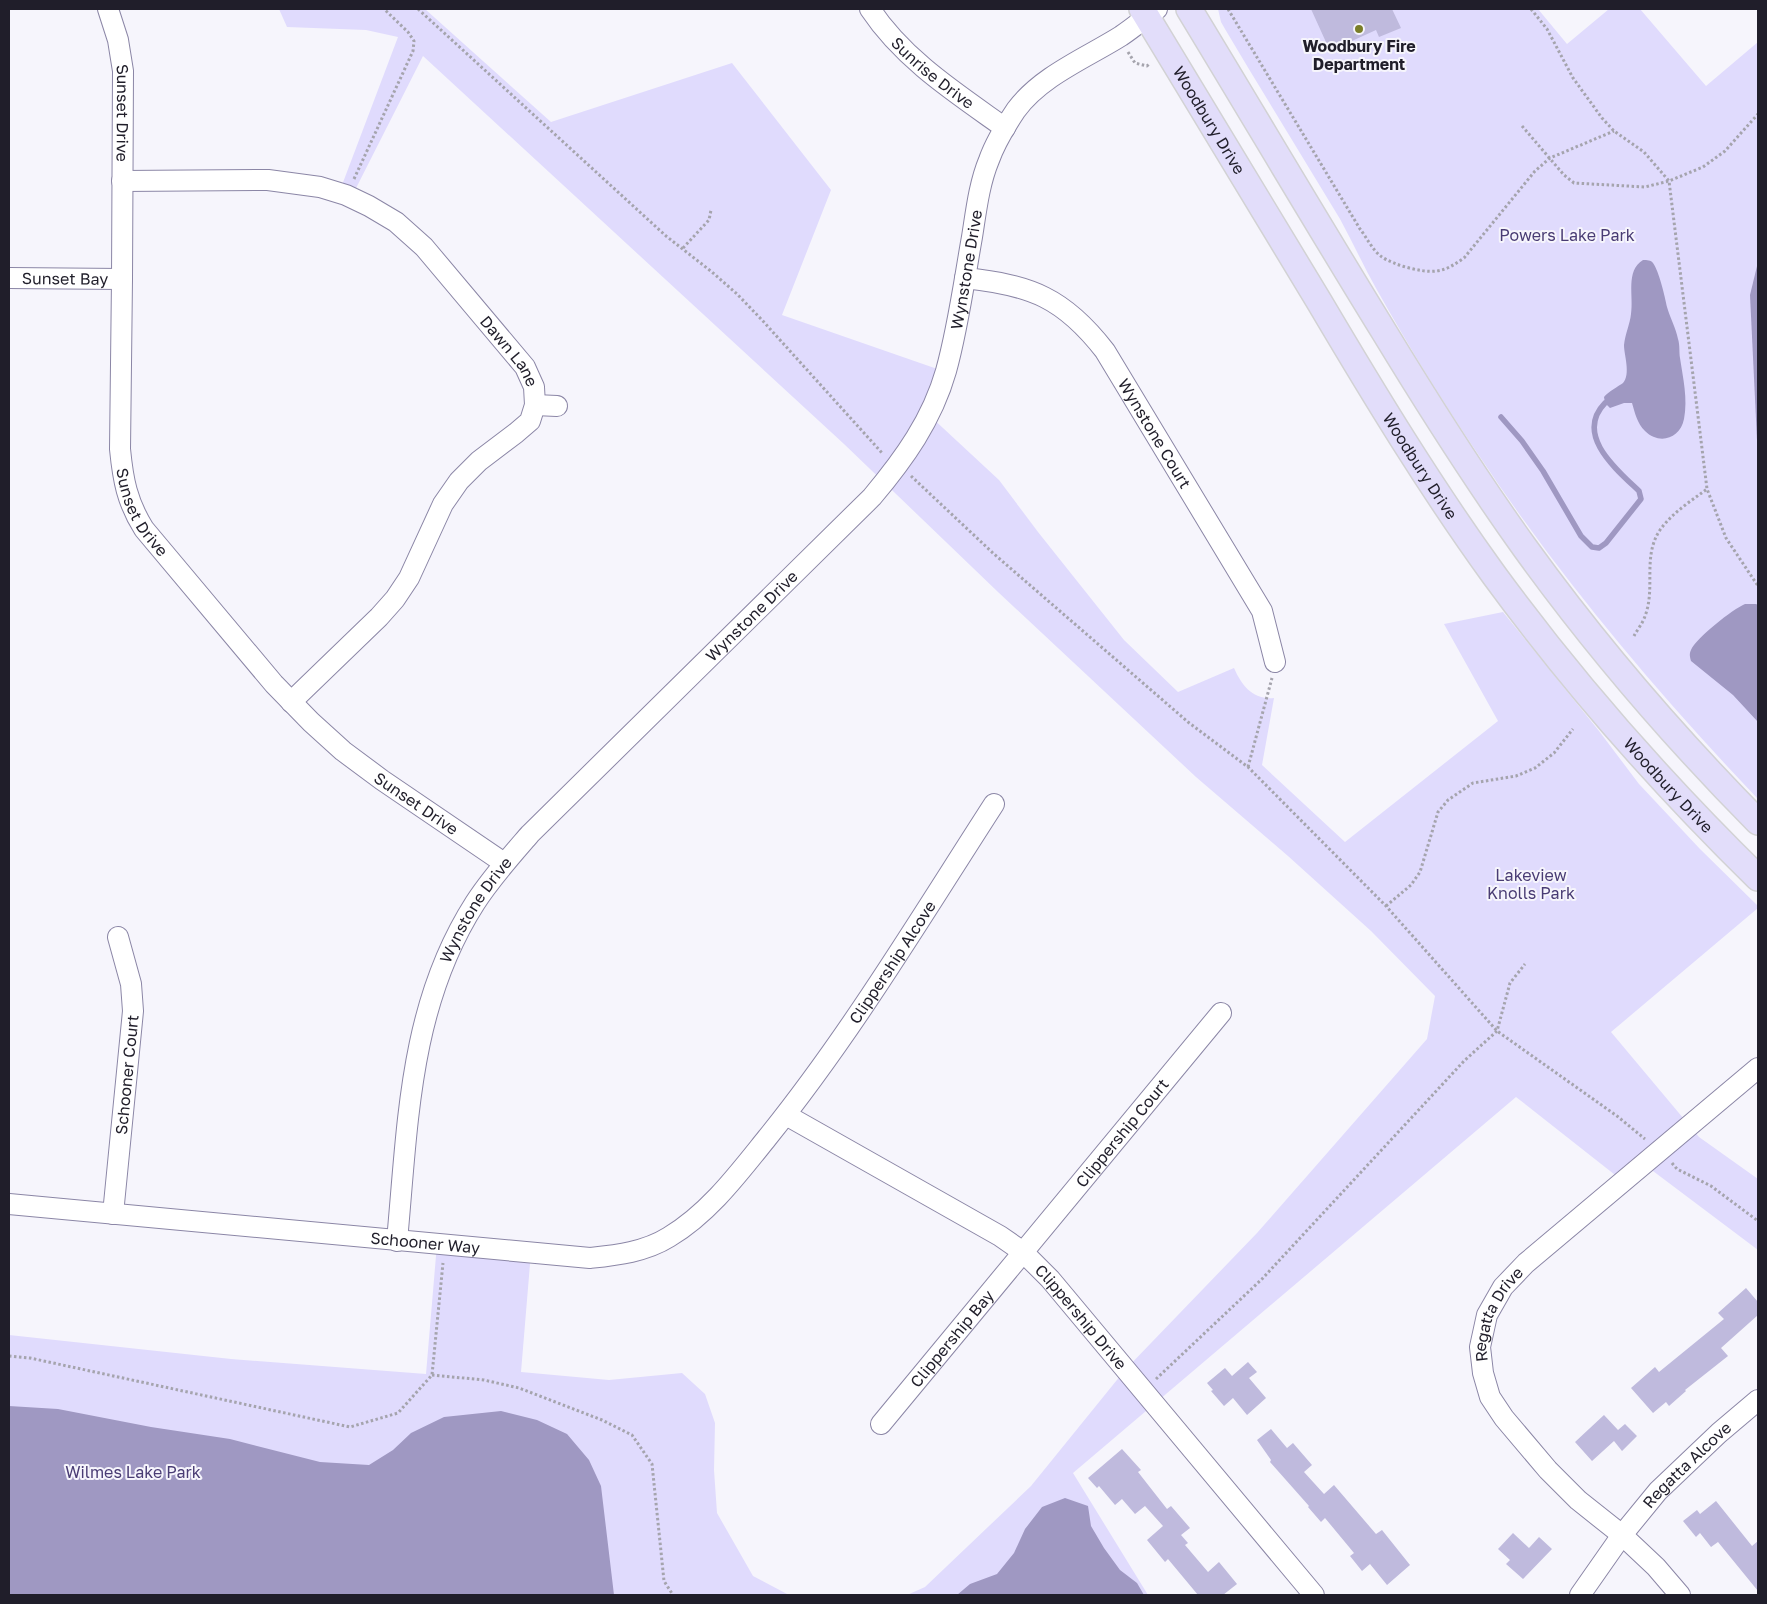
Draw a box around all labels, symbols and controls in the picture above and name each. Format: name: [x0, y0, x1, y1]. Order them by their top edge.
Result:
marker: Woodbury Fire Department: [1353, 23, 1365, 35]
street label: Sunrise Drive: [887, 33, 978, 113]
place label: Woodbury Fire Department: [1302, 36, 1416, 74]
street label: Sunset Drive: [112, 63, 133, 162]
street label: Woodbury Drive: [1169, 63, 1250, 178]
street label: Wynstone Drive: [946, 208, 986, 331]
park label: Powers Lake Park: [1499, 225, 1635, 245]
street label: Sunset Bay: [22, 268, 108, 289]
street label: Dawn Lane: [476, 311, 542, 390]
street label: Wynstone Court: [1114, 375, 1196, 492]
street label: Woodbury Drive: [1379, 409, 1462, 523]
street label: Sunset Drive: [112, 466, 172, 560]
street label: Wynstone Drive: [701, 566, 802, 666]
street label: Woodbury Drive: [1619, 733, 1717, 837]
street label: Sunset Drive: [370, 768, 462, 839]
street label: Wynstone Drive: [435, 853, 516, 966]
park label: Lakeview Knolls Park: [1487, 865, 1575, 903]
street label: Clippership Alcove: [844, 897, 940, 1028]
street label: Schooner Court: [111, 1014, 143, 1136]
street label: Clippership Court: [1071, 1074, 1173, 1191]
street label: Schooner Way: [370, 1228, 481, 1258]
street label: Clippership Drive: [1031, 1260, 1131, 1374]
street label: Regatta Drive: [1469, 1263, 1527, 1363]
street label: Clippership Bay: [906, 1286, 998, 1391]
street label: Regatta Alcove: [1638, 1417, 1735, 1512]
park label: Wilmes Lake Park: [65, 1462, 201, 1482]

